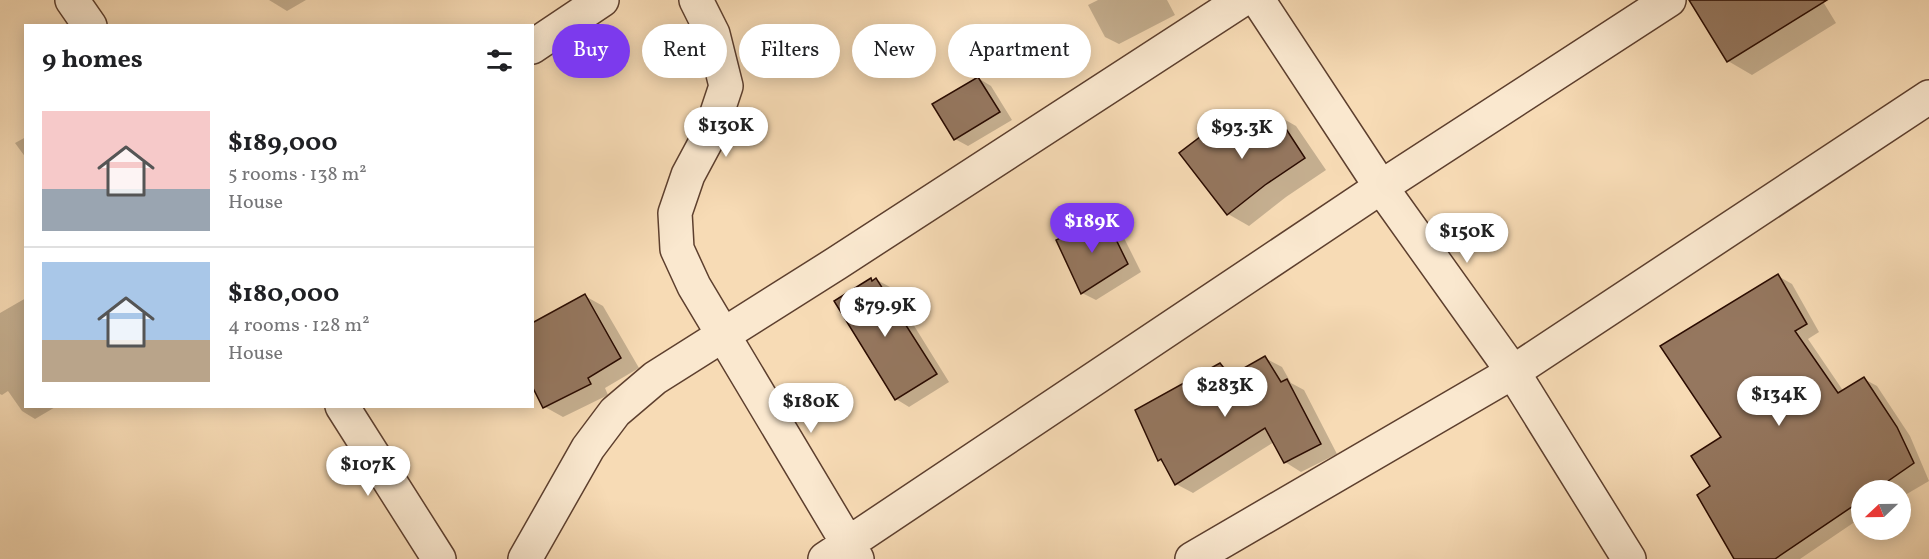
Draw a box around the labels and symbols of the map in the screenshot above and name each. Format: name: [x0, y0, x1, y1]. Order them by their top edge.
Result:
pin: $130K: [684, 107, 768, 158]
pin: $93.3K: [1193, 109, 1291, 160]
pin: $189K: [1050, 203, 1134, 254]
pin: $150K: [1425, 213, 1509, 264]
pin: $79.9K: [836, 287, 934, 338]
pin: $283K: [1183, 367, 1267, 418]
pin: $134K: [1737, 376, 1821, 427]
pin: $180K: [769, 383, 853, 434]
pin: $107K: [326, 446, 410, 497]
north arrow: [1851, 480, 1911, 540]

